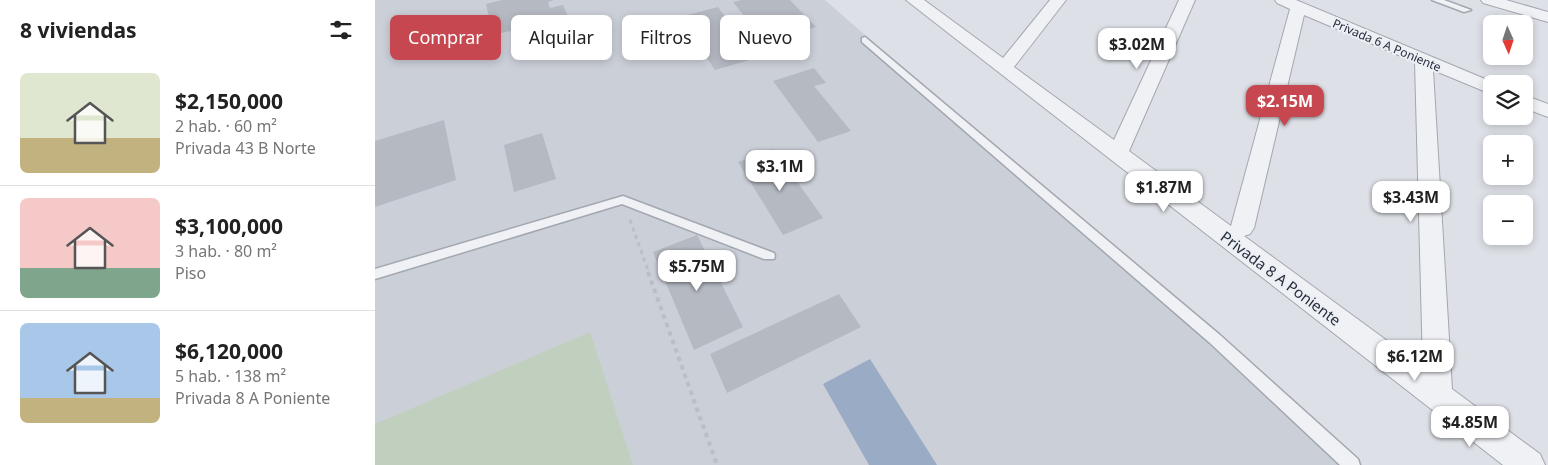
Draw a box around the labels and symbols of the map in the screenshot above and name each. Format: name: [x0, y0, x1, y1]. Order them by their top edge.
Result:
street label: Privada 6 A Poniente: [1330, 14, 1444, 76]
north arrow: [1483, 15, 1533, 65]
pin: $3.02M: [1096, 28, 1178, 70]
pin: $2.15M: [1244, 84, 1326, 127]
pin: $3.1M: [745, 150, 815, 192]
pin: $1.87M: [1123, 170, 1205, 213]
pin: $3.43M: [1370, 180, 1452, 223]
street label: Privada 8 A Poniente: [1217, 226, 1345, 330]
pin: $5.75M: [656, 250, 738, 292]
pin: $6.12M: [1374, 340, 1456, 382]
pin: $4.85M: [1429, 406, 1511, 448]

